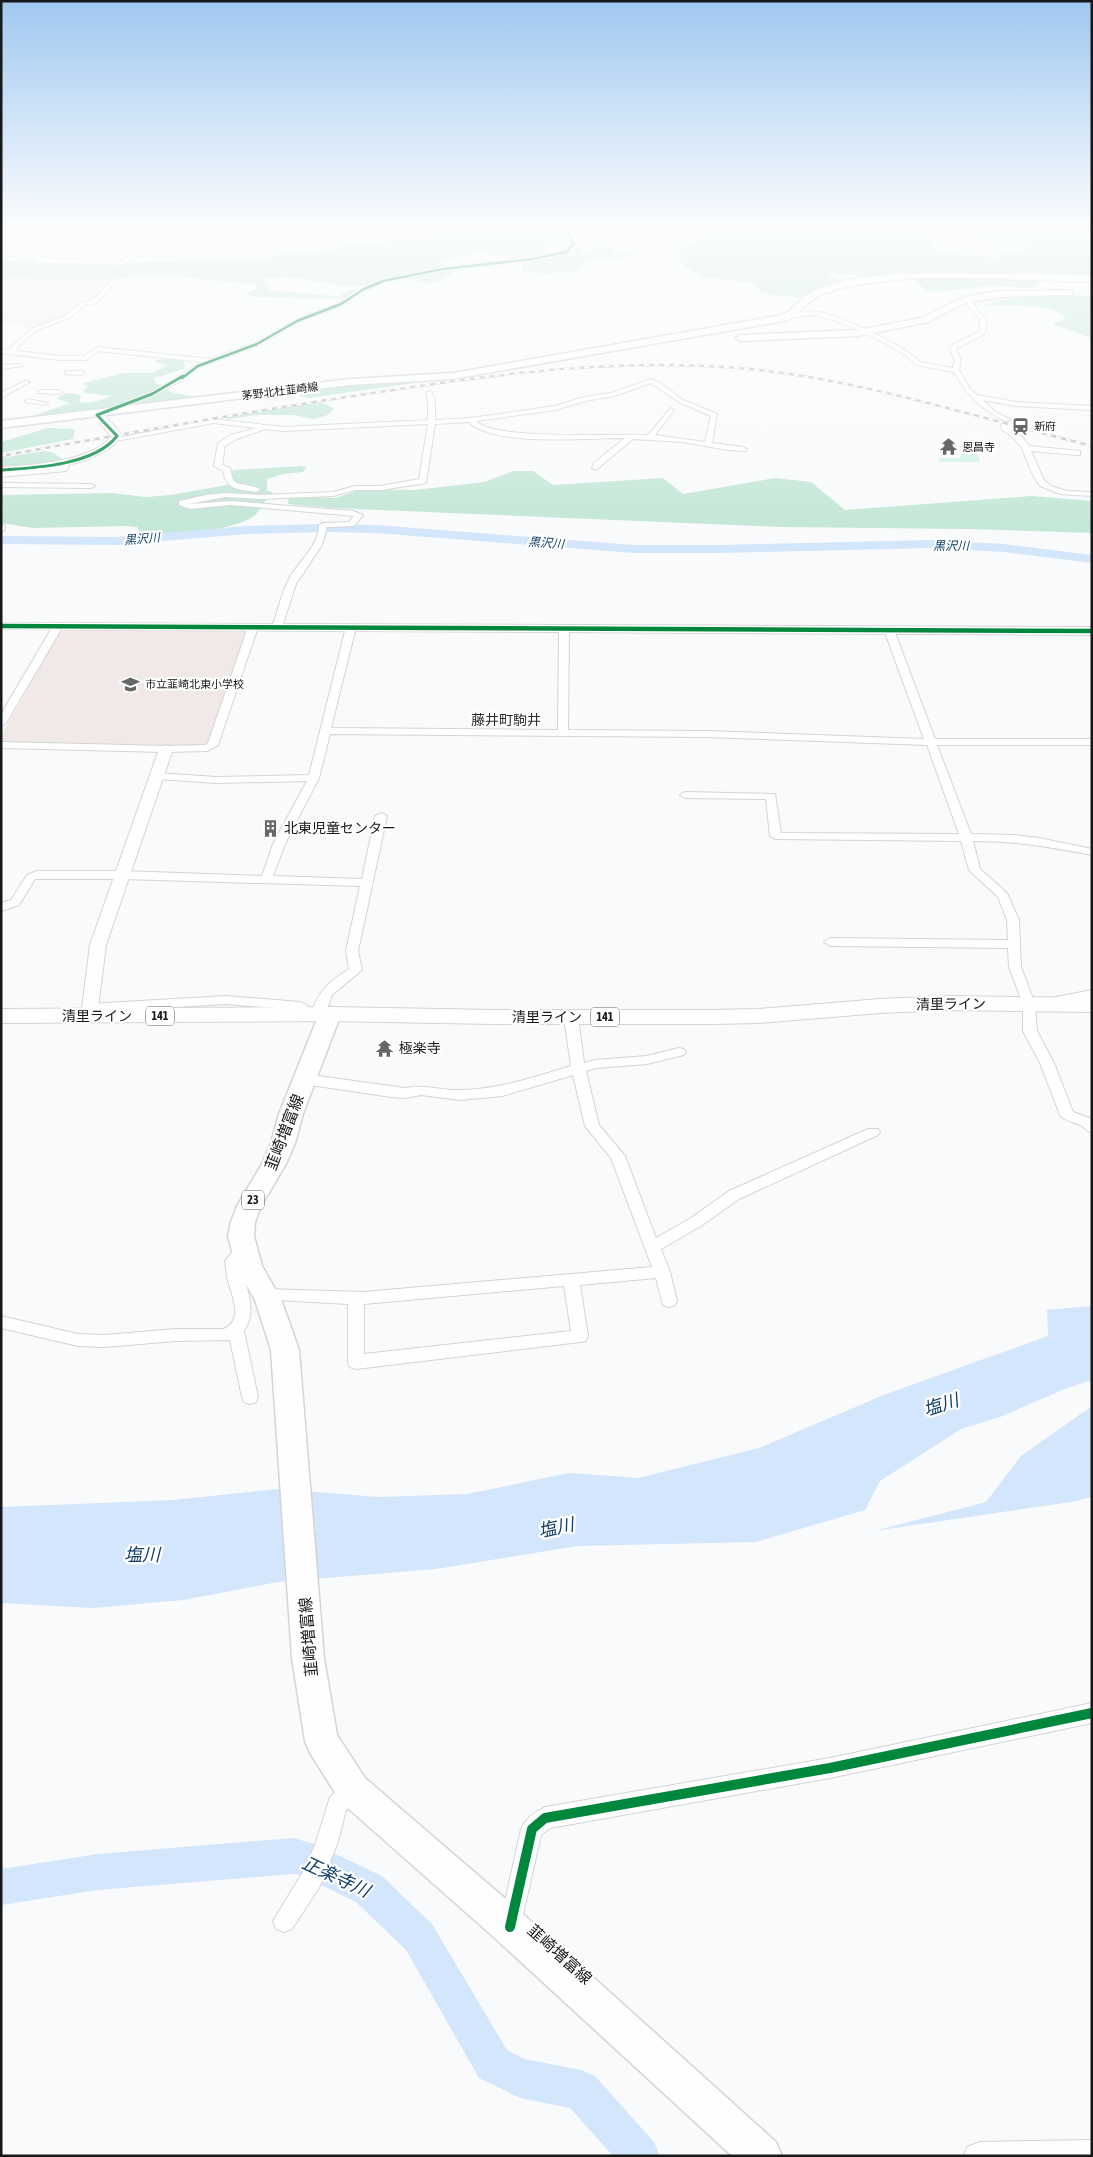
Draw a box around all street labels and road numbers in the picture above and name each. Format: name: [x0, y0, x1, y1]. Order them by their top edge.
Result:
street label: 茅野北杜韮崎線: [241, 380, 319, 402]
street label: 清里ライン: [916, 995, 986, 1013]
road number: 141: [146, 1006, 174, 1026]
street label: 清里ライン: [62, 1008, 132, 1024]
road number: 141: [591, 1008, 619, 1026]
street label: 清里ライン: [512, 1009, 582, 1025]
street label: 韮崎増富線: [261, 1091, 307, 1173]
road number: 23: [242, 1190, 264, 1210]
street label: 韮崎増富線: [296, 1596, 320, 1678]
street label: 韮崎増富線: [524, 1921, 596, 1987]

